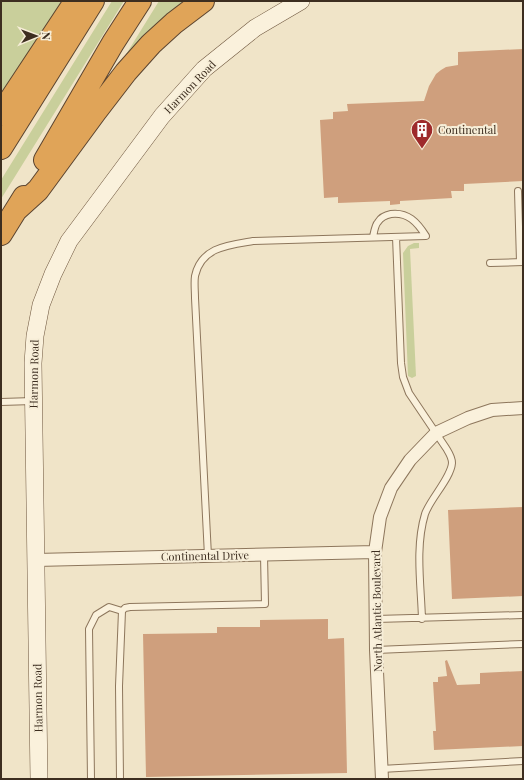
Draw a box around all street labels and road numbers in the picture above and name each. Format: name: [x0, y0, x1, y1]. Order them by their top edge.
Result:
street label: Harmon Road: [160, 56, 219, 117]
street label: Harmon Road: [25, 339, 42, 409]
street label: Continental Drive: [161, 547, 250, 564]
street label: North Atlantic Boulevard: [368, 549, 385, 672]
street label: Harmon Road: [29, 663, 46, 733]

